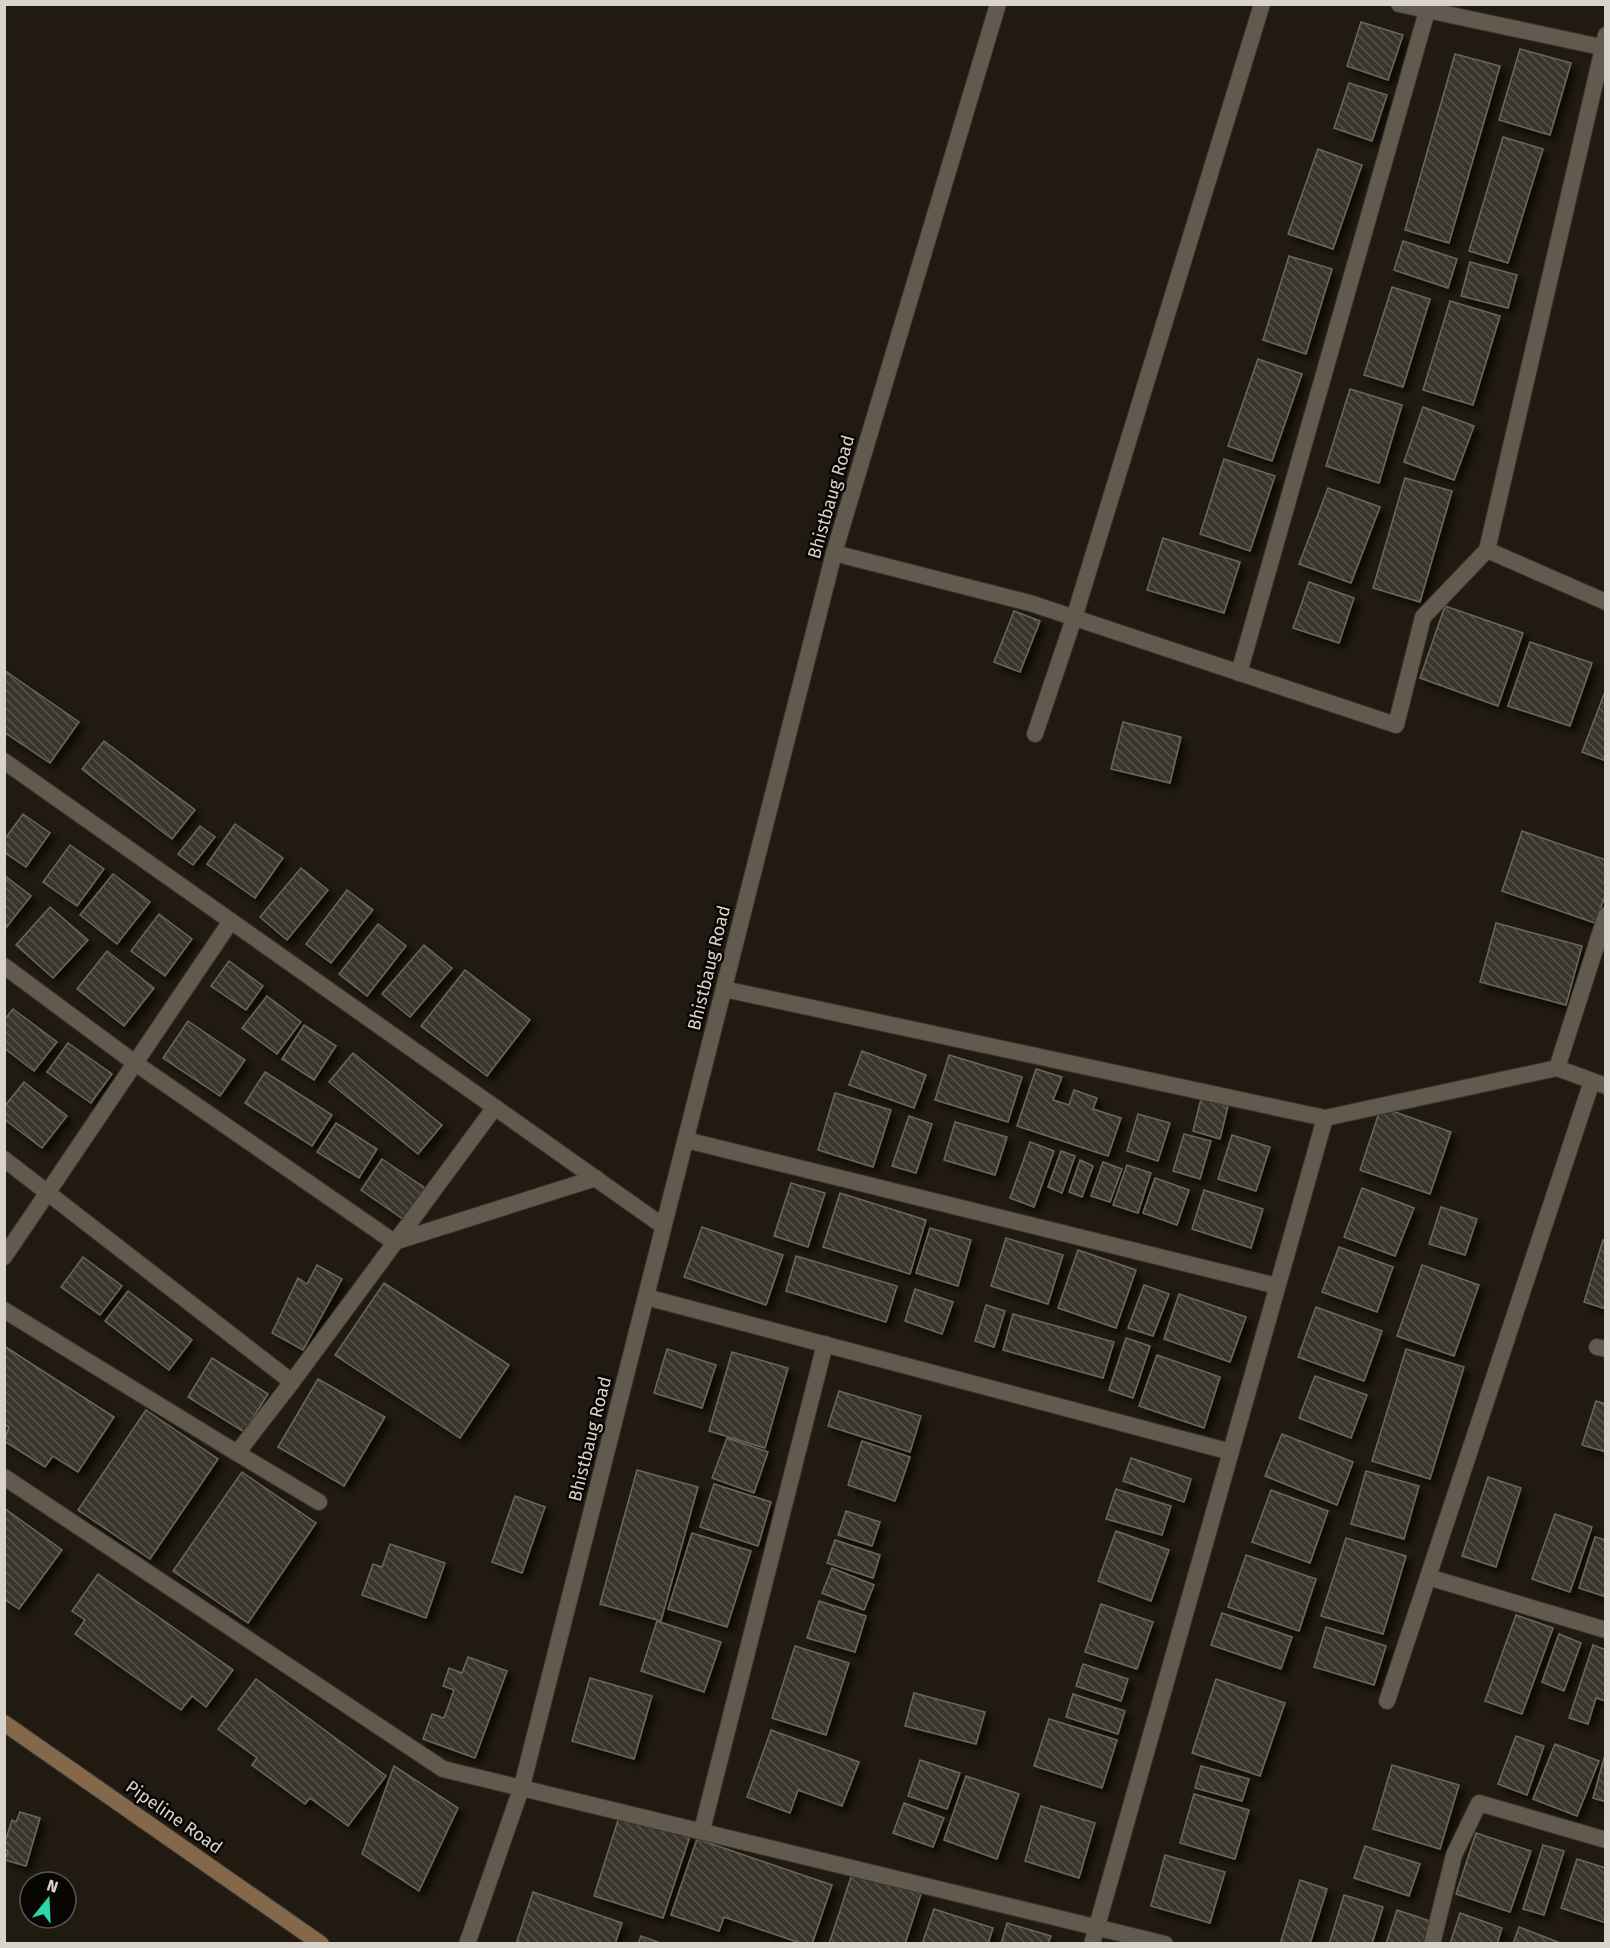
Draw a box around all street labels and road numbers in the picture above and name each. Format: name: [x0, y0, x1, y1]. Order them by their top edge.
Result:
street label: Bhistbaug Road: [803, 432, 859, 562]
street label: Bhistbaug Road: [683, 903, 735, 1033]
street label: Bhistbaug Road: [564, 1374, 616, 1504]
street label: Pipeline Road: [121, 1776, 227, 1858]

